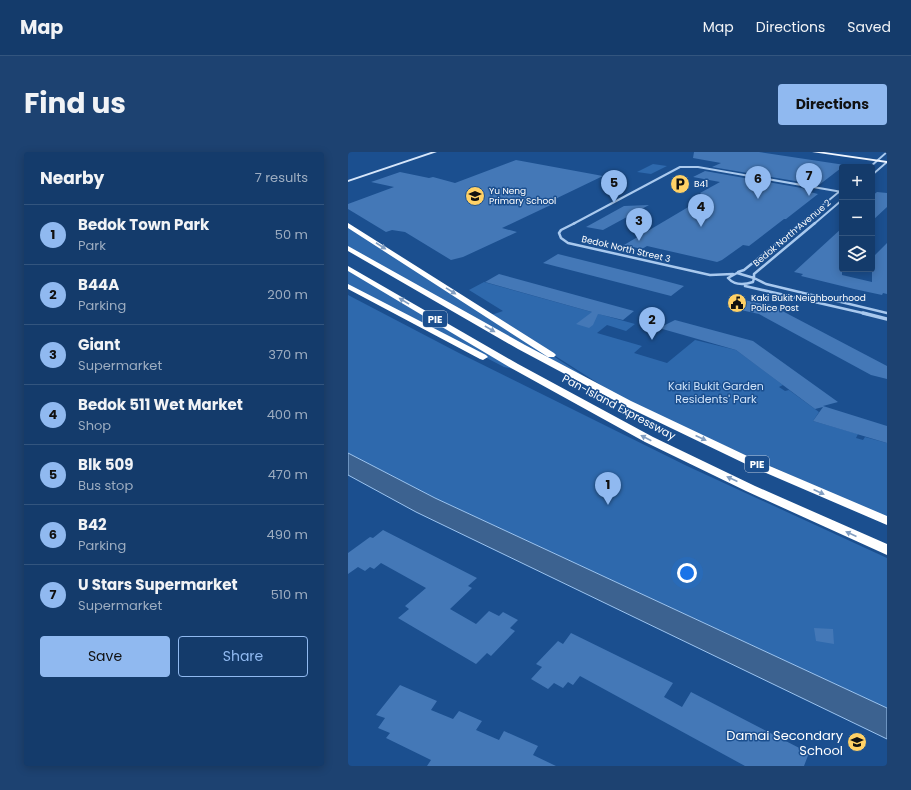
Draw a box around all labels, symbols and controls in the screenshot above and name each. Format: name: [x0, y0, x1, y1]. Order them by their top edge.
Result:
text: Map: [20, 14, 63, 41]
text: Map: [703, 17, 734, 37]
text: Directions: [756, 17, 825, 37]
text: Saved: [847, 17, 891, 37]
text: Find us: [24, 84, 126, 123]
button: Directions: [778, 84, 887, 125]
pin: 7: [796, 163, 822, 196]
map controls: [839, 164, 875, 272]
button: +: [839, 164, 875, 200]
text: Nearby: [40, 166, 104, 190]
pin: 6: [745, 166, 771, 199]
text: 7 results: [255, 168, 308, 187]
pin: 5: [601, 170, 627, 203]
parking icon: B41: [669, 173, 691, 195]
place label: B41: [694, 178, 708, 190]
school or university icon: Yu Neng Primary School: [464, 185, 486, 207]
place label: Yu Neng Primary School: [489, 185, 556, 207]
pin: 4: [688, 194, 714, 227]
street label: Bedok North Avenue 2: [751, 197, 833, 269]
button: −: [839, 200, 875, 236]
pin: 3: [626, 208, 652, 241]
text: Bedok Town Park: [78, 214, 209, 235]
text: 1: [51, 225, 55, 244]
text: 50 m: [275, 225, 308, 244]
street label: Bedok North Street 3: [580, 233, 672, 265]
text: Park: [78, 236, 106, 255]
button: layers: [839, 236, 875, 272]
one-way arrow: [375, 243, 387, 250]
text: B44A: [78, 274, 119, 295]
text: 2: [49, 285, 57, 304]
text: 200 m: [267, 285, 308, 304]
one-way arrow: [445, 288, 457, 295]
public building icon: Kaki Bukit Neighbourhood Police Post: [726, 292, 748, 314]
place label: Kaki Bukit Neighbourhood Police Post: [751, 292, 866, 314]
text: Parking: [78, 296, 126, 315]
one-way arrow: [398, 297, 410, 304]
pin: 2: [639, 307, 665, 340]
road number: PIE: [423, 311, 447, 327]
one-way arrow: [485, 326, 496, 333]
text: Giant: [78, 334, 120, 355]
text: 3: [49, 345, 57, 364]
text: 370 m: [268, 345, 308, 364]
text: Supermarket: [78, 356, 162, 375]
street label: Pan-Island Expressway: [559, 370, 679, 444]
park label: Kaki Bukit Garden Residents' Park: [668, 378, 764, 407]
text: Bedok 511 Wet Market: [78, 394, 243, 415]
text: 4: [49, 405, 57, 424]
text: 400 m: [267, 405, 308, 424]
text: Shop: [78, 416, 111, 435]
one-way arrow: [640, 434, 652, 441]
one-way arrow: [696, 435, 707, 441]
text: Blk 509: [78, 454, 134, 475]
road number: PIE: [745, 456, 769, 472]
text: 5: [49, 465, 57, 484]
text: 470 m: [268, 465, 308, 484]
pin: 1: [595, 472, 621, 505]
text: Bus stop: [78, 476, 133, 495]
one-way arrow: [726, 476, 738, 482]
one-way arrow: [814, 489, 825, 495]
text: B42: [78, 514, 107, 535]
text: 6: [49, 525, 57, 544]
text: 490 m: [267, 525, 308, 544]
one-way arrow: [845, 531, 857, 537]
text: Parking: [78, 536, 126, 555]
your location: [677, 563, 697, 583]
text: U Stars Supermarket: [78, 574, 238, 595]
text: 7: [50, 585, 56, 604]
text: 510 m: [271, 585, 308, 604]
text: Supermarket: [78, 596, 162, 615]
button: Save: [40, 636, 170, 677]
button: Share: [178, 636, 308, 677]
place label: Damai Secondary School: [726, 726, 844, 760]
school or university icon: Damai Secondary School: [846, 731, 868, 753]

